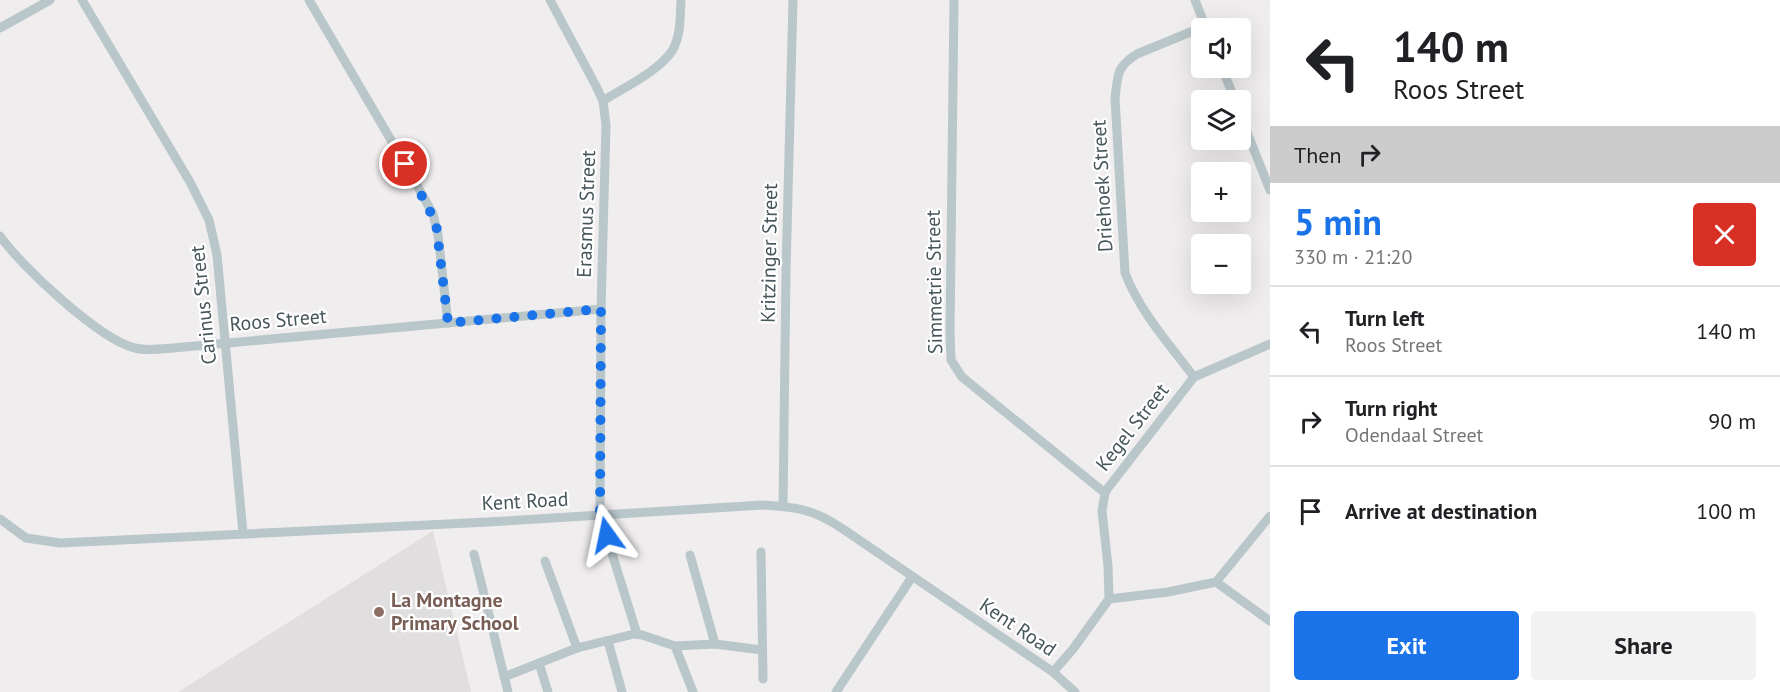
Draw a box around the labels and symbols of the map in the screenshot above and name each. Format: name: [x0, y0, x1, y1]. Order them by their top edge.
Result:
street label: Driehoek Street: [1086, 119, 1118, 253]
pin: [379, 138, 430, 189]
street label: Erasmus Street: [571, 150, 601, 278]
street label: Kritzinger Street: [755, 183, 783, 323]
street label: Simmetrie Street: [920, 209, 948, 354]
street label: Carinus Street: [184, 244, 222, 366]
street label: Roos Street: [228, 303, 328, 337]
street label: Kegel Street: [1090, 378, 1174, 476]
street label: Kent Road: [481, 486, 569, 516]
position arrow: [575, 503, 639, 567]
place label: La Montagne Primary School: [391, 587, 519, 636]
street label: Kent Road: [975, 592, 1061, 662]
marker: La Montagne Primary School: [372, 605, 386, 619]

